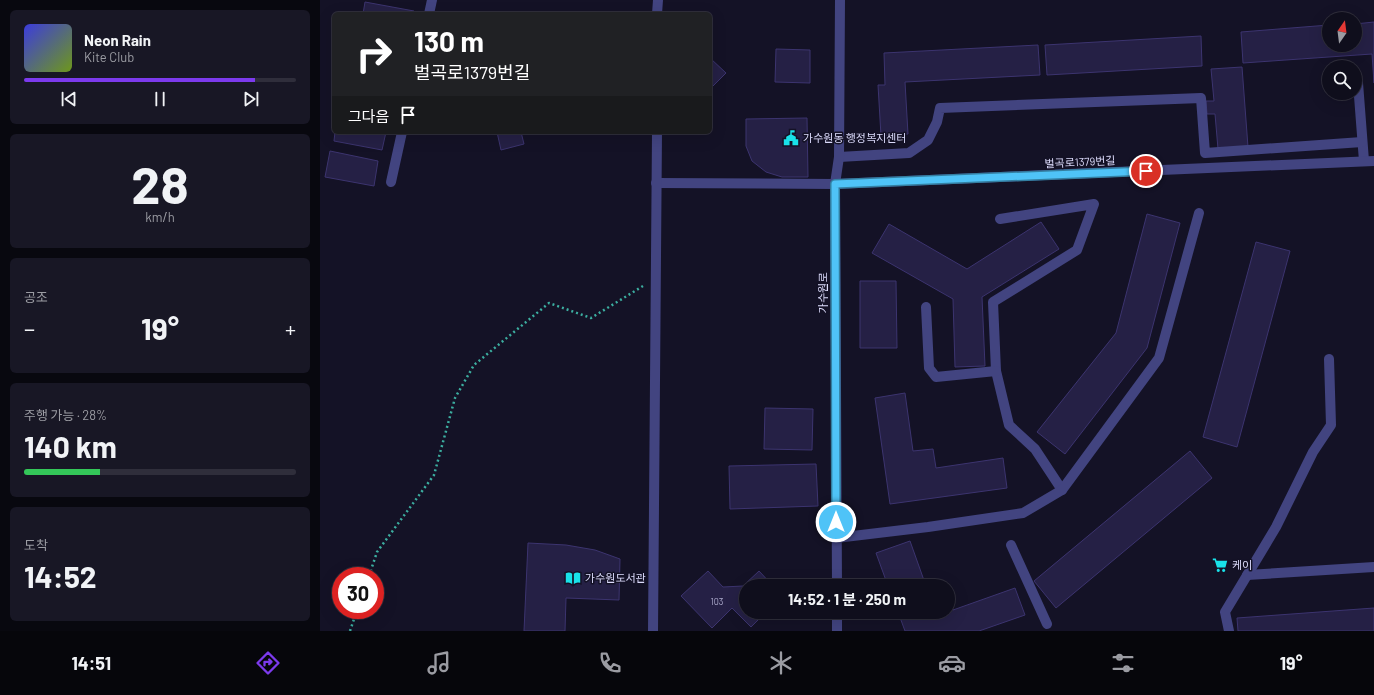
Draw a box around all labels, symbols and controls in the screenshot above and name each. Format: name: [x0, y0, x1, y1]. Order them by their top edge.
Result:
north arrow: [1322, 12, 1362, 52]
map controls: [1322, 12, 1362, 100]
text: 130 m: [414, 24, 484, 58]
icon: right: [348, 28, 400, 80]
text: Neon Rain: [84, 31, 151, 49]
text: Kite Club: [84, 49, 134, 65]
button: search: [1322, 60, 1362, 100]
text: 벌곡로1379번길: [414, 61, 530, 83]
icon: previous: [58, 88, 80, 110]
icon: pause: [149, 88, 171, 110]
icon: next: [240, 88, 262, 110]
icon: arrive: [397, 104, 419, 126]
text: 그다음: [348, 107, 389, 125]
public building icon: 가수원동 행정복지센터: [782, 129, 800, 147]
place label: 가수원동 행정복지센터: [803, 131, 906, 144]
text: 28: [131, 152, 189, 214]
street label: 벌곡로1379번길: [1044, 153, 1116, 170]
pin: [1129, 154, 1163, 188]
icon: arrive: [1135, 160, 1157, 182]
text: km/h: [145, 209, 175, 225]
street label: 가수원로: [816, 273, 829, 313]
text: 공조: [24, 289, 48, 305]
text: 19°: [141, 310, 179, 346]
text: −: [24, 315, 35, 341]
text: +: [285, 315, 296, 341]
text: 주행 가능 · 28%: [24, 407, 107, 423]
text: 140 km: [24, 428, 117, 464]
position arrow: [815, 501, 857, 543]
text: 도착: [24, 537, 48, 553]
supermarket icon: 케이: [1211, 556, 1229, 574]
text: 14:52: [24, 558, 97, 594]
place label: 케이: [1232, 558, 1252, 571]
speed limit sign: 30: [332, 567, 384, 619]
library icon: 가수원도서관: [564, 569, 582, 587]
place label: 가수원도서관: [585, 571, 646, 584]
text: 14:52 · 1 분 · 250 m: [788, 590, 906, 608]
house number: 103: [711, 596, 724, 607]
icon: directions: [254, 649, 282, 677]
icon: music: [425, 649, 453, 677]
icon: phone: [596, 649, 624, 677]
icon: climate: [767, 649, 795, 677]
icon: car: [938, 649, 966, 677]
icon: filters: [1109, 649, 1137, 677]
text: 14:51: [71, 652, 111, 674]
text: 19°: [1280, 652, 1302, 674]

